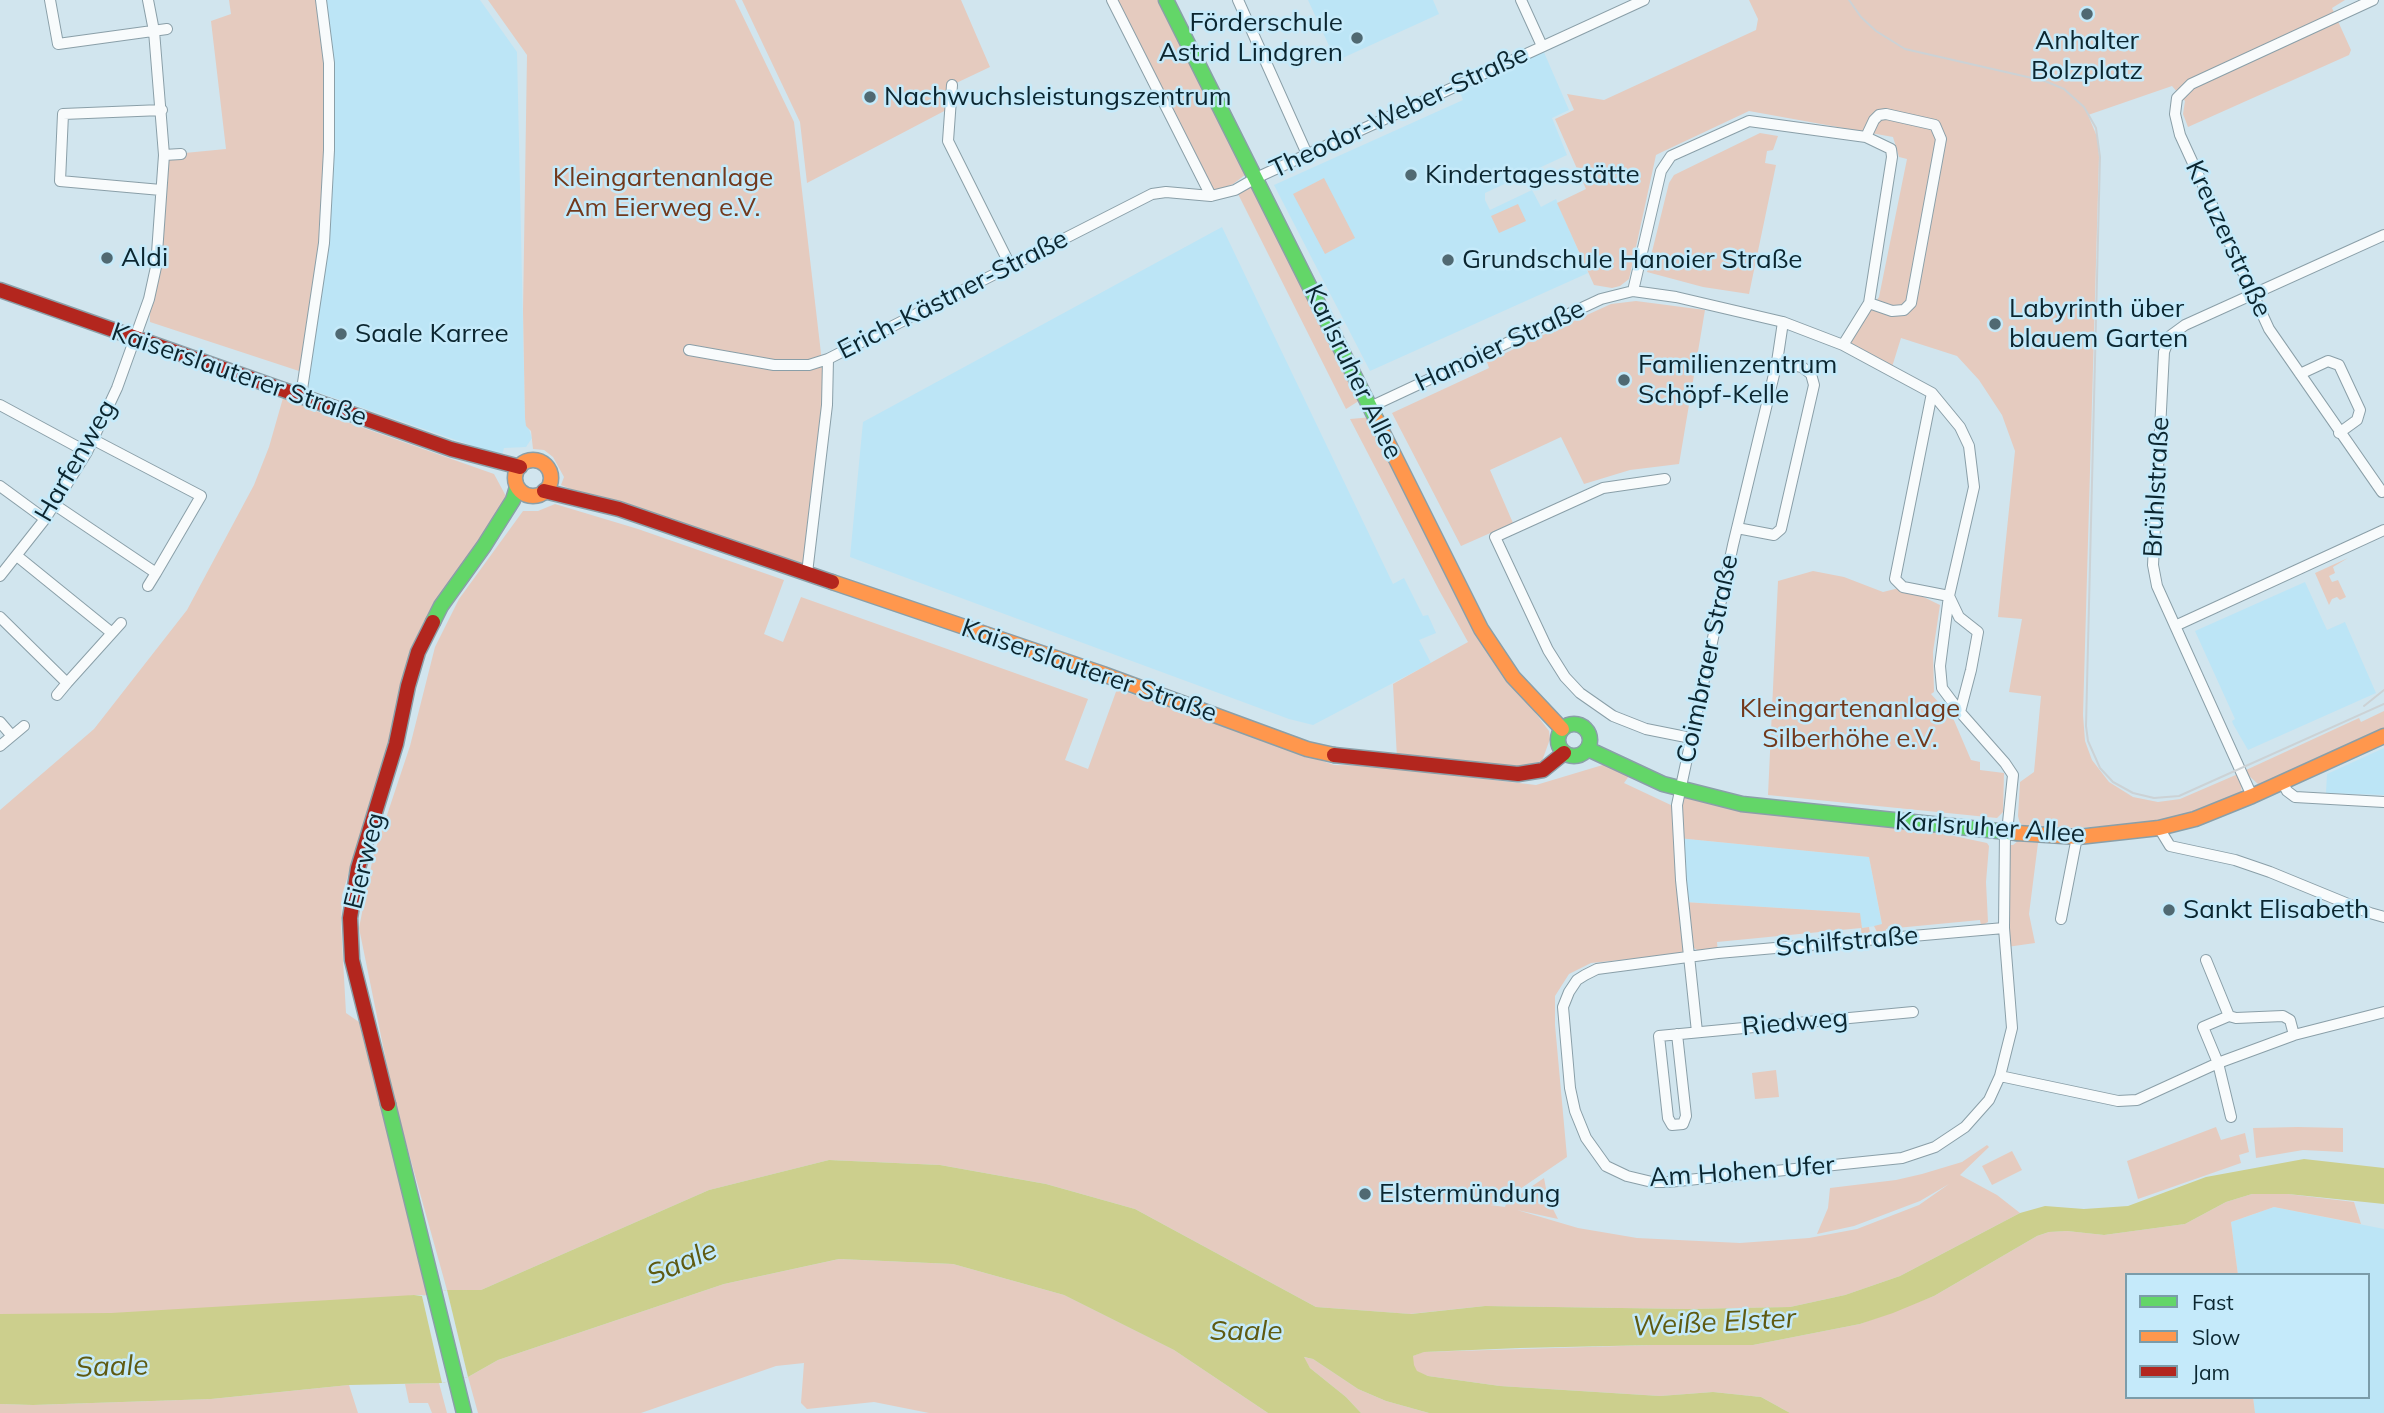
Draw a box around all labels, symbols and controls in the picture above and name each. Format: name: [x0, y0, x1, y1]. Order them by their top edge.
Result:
marker: Anhalter Bolzplatz: [2079, 6, 2095, 22]
place label: Förderschule Astrid Lindgren: [1159, 7, 1343, 68]
place label: Anhalter Bolzplatz: [2031, 25, 2143, 86]
marker: Förderschule Astrid Lindgren: [1349, 30, 1365, 46]
street label: Theodor-Weber-Straße: [1265, 39, 1533, 185]
place label: Nachwuchsleistungszentrum: [884, 81, 1232, 113]
marker: Nachwuchsleistungszentrum: [862, 89, 878, 105]
street label: Kreuzerstraße: [2178, 156, 2278, 322]
place label: Kindertagesstätte: [1425, 159, 1640, 191]
park label: Kleingartenanlage Am Eierweg e.V.: [553, 162, 773, 224]
marker: Kindertagesstätte: [1403, 167, 1419, 183]
street label: Erich-Kästner-Straße: [833, 224, 1073, 366]
place label: Aldi: [121, 242, 168, 274]
place label: Grundschule Hanoier Straße: [1462, 244, 1802, 276]
marker: Aldi: [99, 250, 115, 266]
marker: Grundschule Hanoier Straße: [1440, 252, 1456, 268]
street label: Karlsruher Allee: [1297, 280, 1409, 464]
street label: Hanoier Straße: [1411, 293, 1589, 399]
place label: Labyrinth über blauem Garten: [2009, 293, 2188, 354]
marker: Labyrinth über blauem Garten: [1987, 316, 2003, 332]
street label: Kaiserslauterer Straße: [107, 317, 371, 433]
place label: Saale Karree: [355, 318, 509, 350]
marker: Saale Karree: [333, 326, 349, 342]
place label: Familienzentrum Schöpf-Kelle: [1638, 349, 1837, 410]
marker: Familienzentrum Schöpf-Kelle: [1616, 372, 1632, 388]
street label: Harfenweg: [29, 395, 123, 527]
street label: Brühlstraße: [2138, 416, 2176, 558]
street label: Coimbraer Straße: [1671, 552, 1745, 766]
street label: Kaiserslauterer Straße: [957, 613, 1221, 729]
park label: Kleingartenanlage Silberhöhe e.V.: [1740, 693, 1960, 754]
street label: Karlsruher Allee: [1894, 806, 2086, 850]
street label: Eierweg: [338, 810, 392, 912]
place label: Sankt Elisabeth: [2183, 894, 2369, 926]
marker: Sankt Elisabeth: [2161, 902, 2177, 918]
street label: Schilfstraße: [1775, 920, 1919, 964]
street label: Riedweg: [1741, 1003, 1849, 1043]
street label: Am Hohen Ufer: [1648, 1150, 1836, 1194]
place label: Elstermündung: [1379, 1178, 1560, 1210]
marker: Elstermündung: [1357, 1186, 1373, 1202]
water label: Saale: [642, 1233, 722, 1293]
legend: [2125, 1273, 2370, 1399]
text: Fast: [2192, 1289, 2234, 1315]
water label: Weiße Elster: [1631, 1302, 1797, 1344]
water label: Saale: [1210, 1315, 1282, 1349]
text: Slow: [2192, 1324, 2240, 1350]
water label: Saale: [75, 1349, 149, 1385]
text: Jam: [2192, 1359, 2230, 1385]

